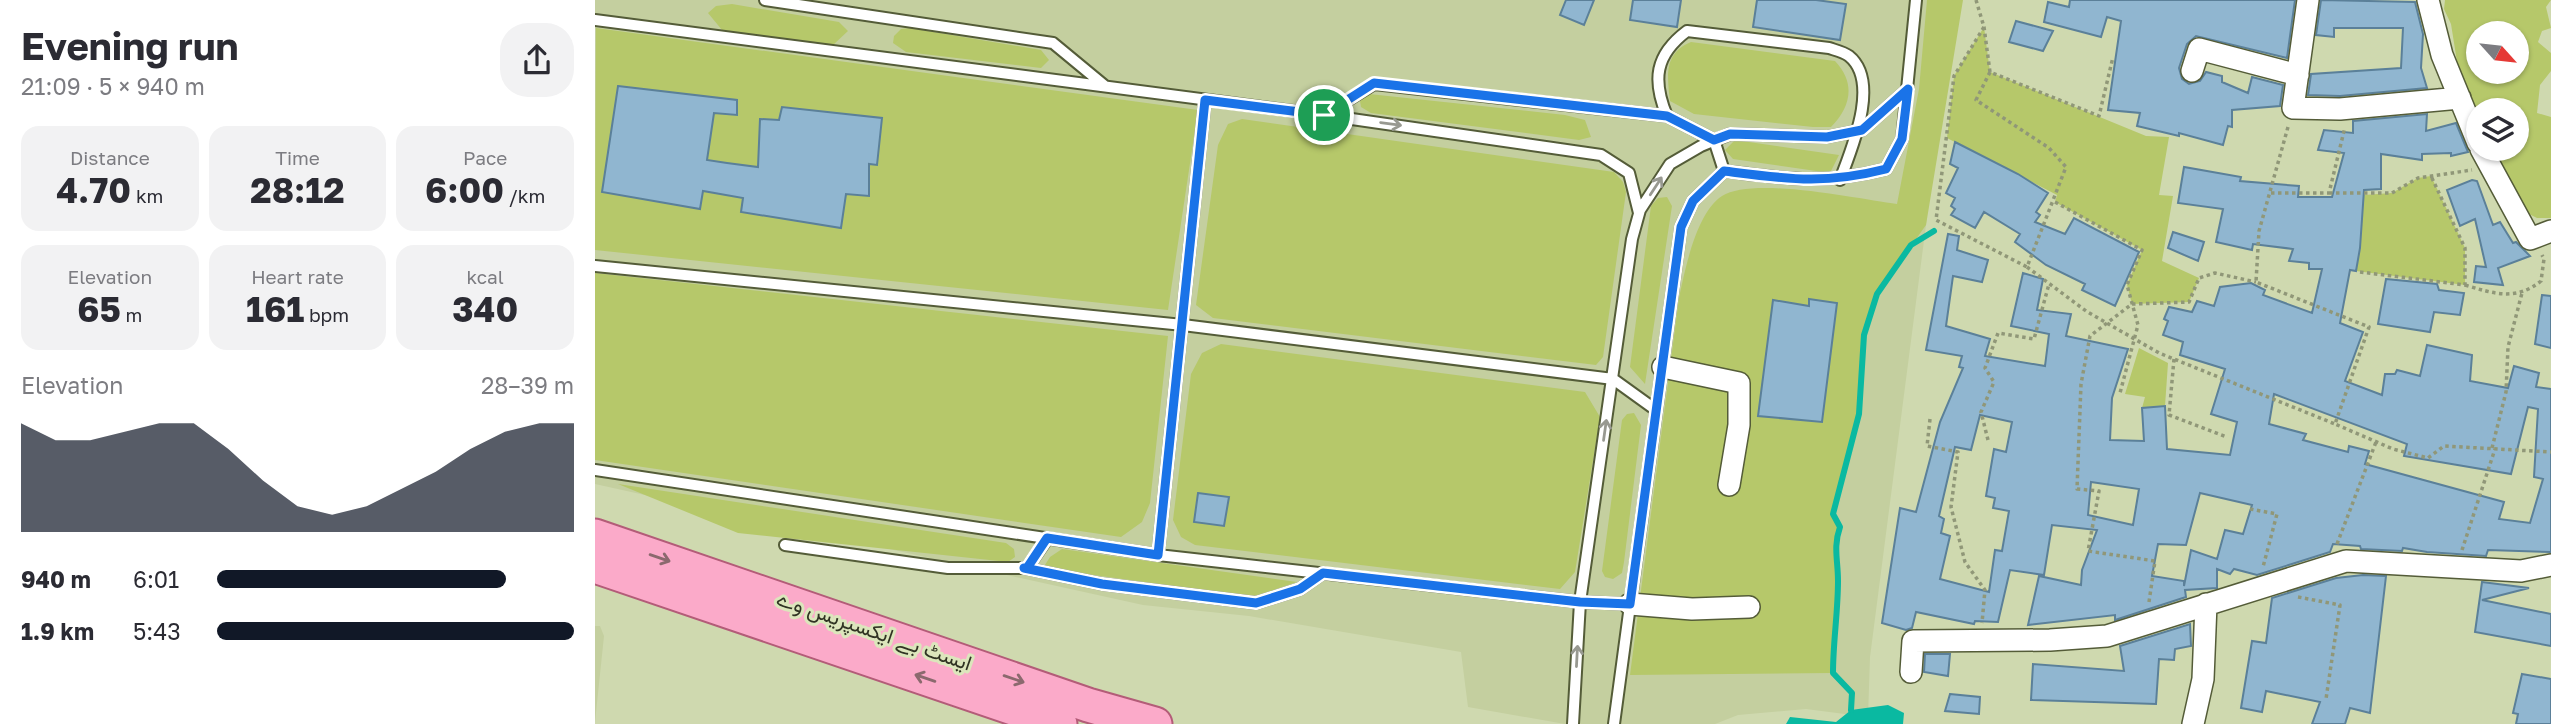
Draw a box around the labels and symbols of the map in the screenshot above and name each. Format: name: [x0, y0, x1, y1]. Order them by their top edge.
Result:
north arrow: [2466, 21, 2529, 84]
pin: [1294, 85, 1354, 145]
one-way arrow: [1379, 118, 1402, 131]
one-way arrow: [1649, 176, 1663, 196]
one-way arrow: [1599, 419, 1612, 442]
one-way arrow: [648, 553, 670, 565]
street label: ایسٹ بے ایکسپریس وے: [773, 584, 975, 678]
one-way arrow: [1571, 645, 1584, 668]
one-way arrow: [915, 671, 937, 684]
one-way arrow: [1002, 674, 1024, 686]

